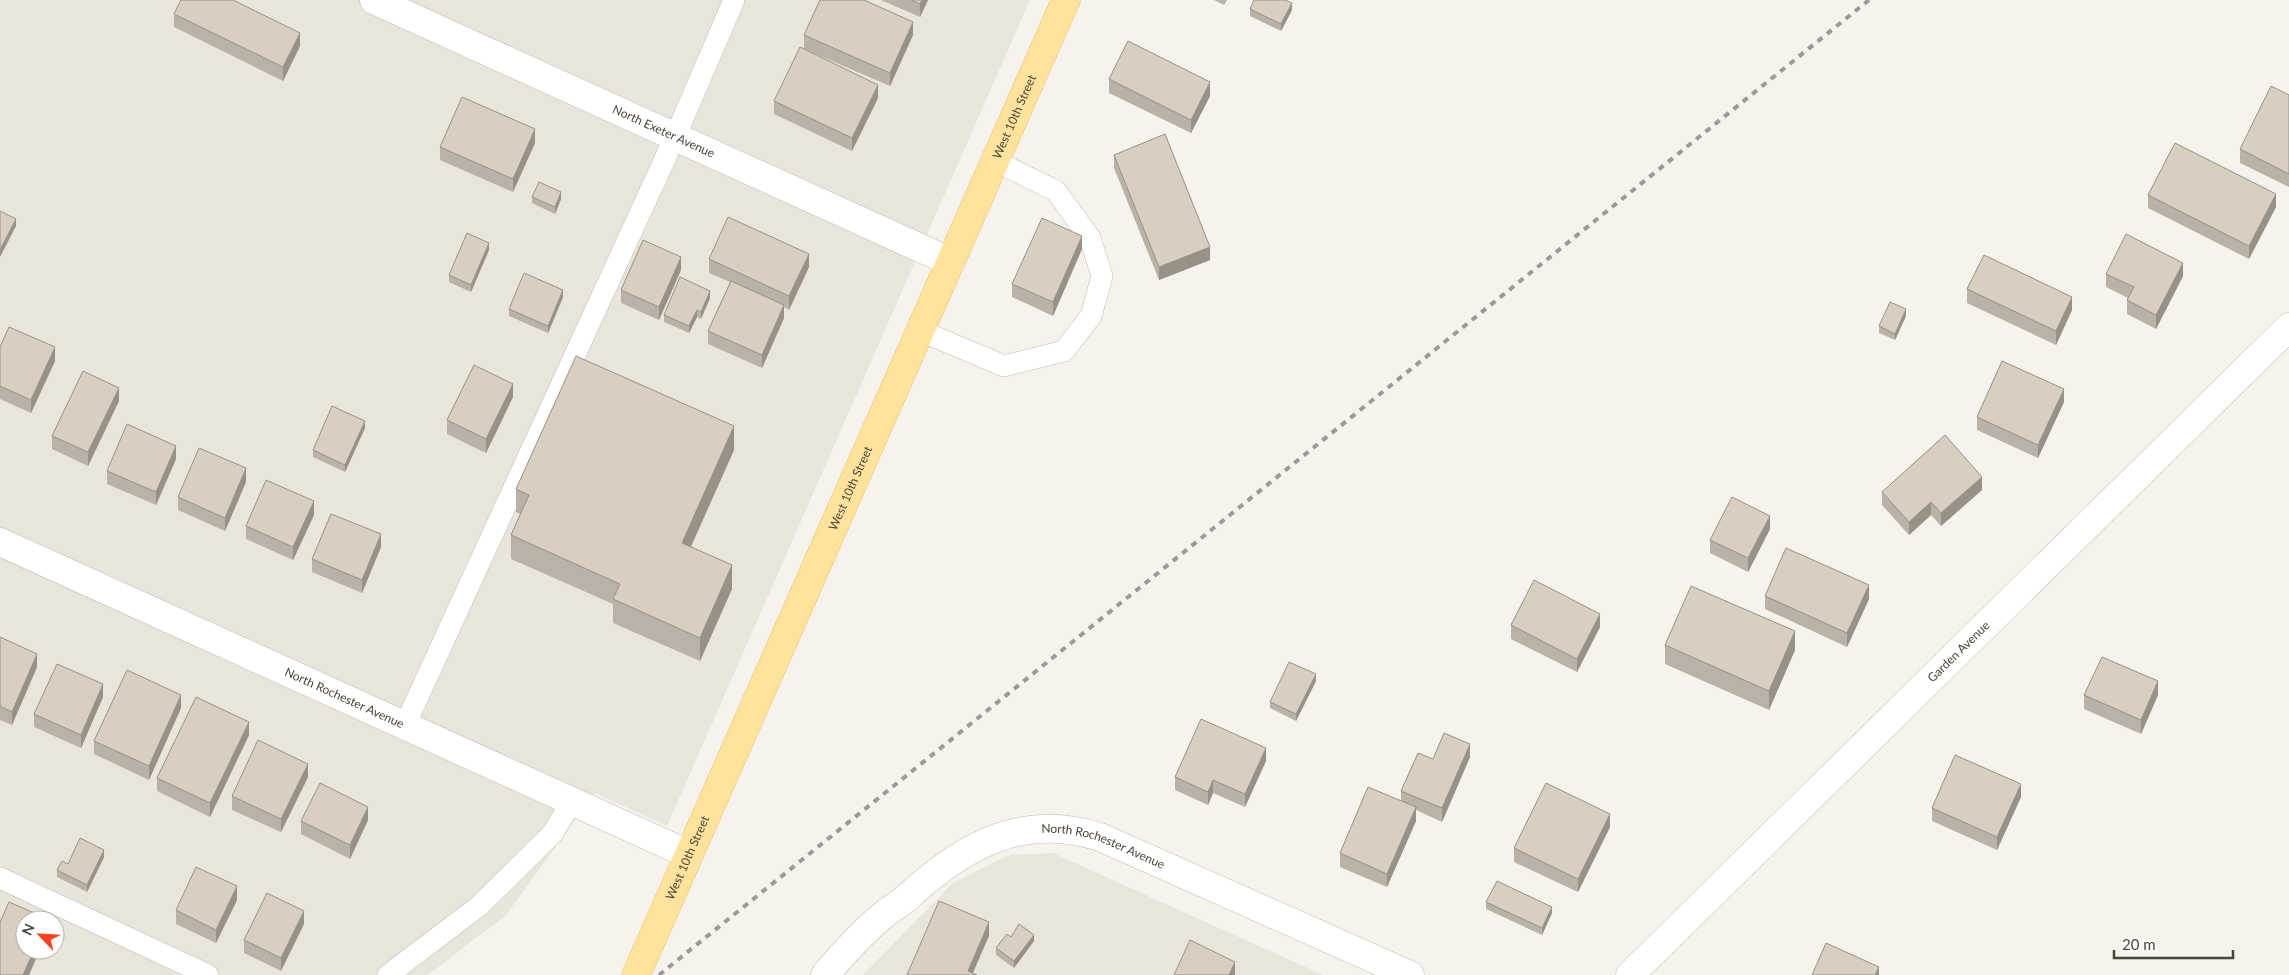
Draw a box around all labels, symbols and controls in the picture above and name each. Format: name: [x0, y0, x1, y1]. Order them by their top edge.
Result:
street label: West 10th Street: [989, 72, 1039, 161]
street label: North Exeter Avenue: [610, 101, 717, 161]
street label: West 10th Street: [825, 443, 876, 532]
street label: Garden Avenue: [1924, 618, 1993, 685]
street label: North Rochester Avenue: [282, 664, 406, 731]
street label: West 10th Street: [662, 813, 713, 902]
street label: North Rochester Avenue: [1041, 821, 1167, 872]
north arrow: [15, 910, 65, 960]
text: N: [18, 921, 38, 938]
scale bar: [2114, 928, 2233, 960]
text: 20 m: [2122, 935, 2156, 953]

